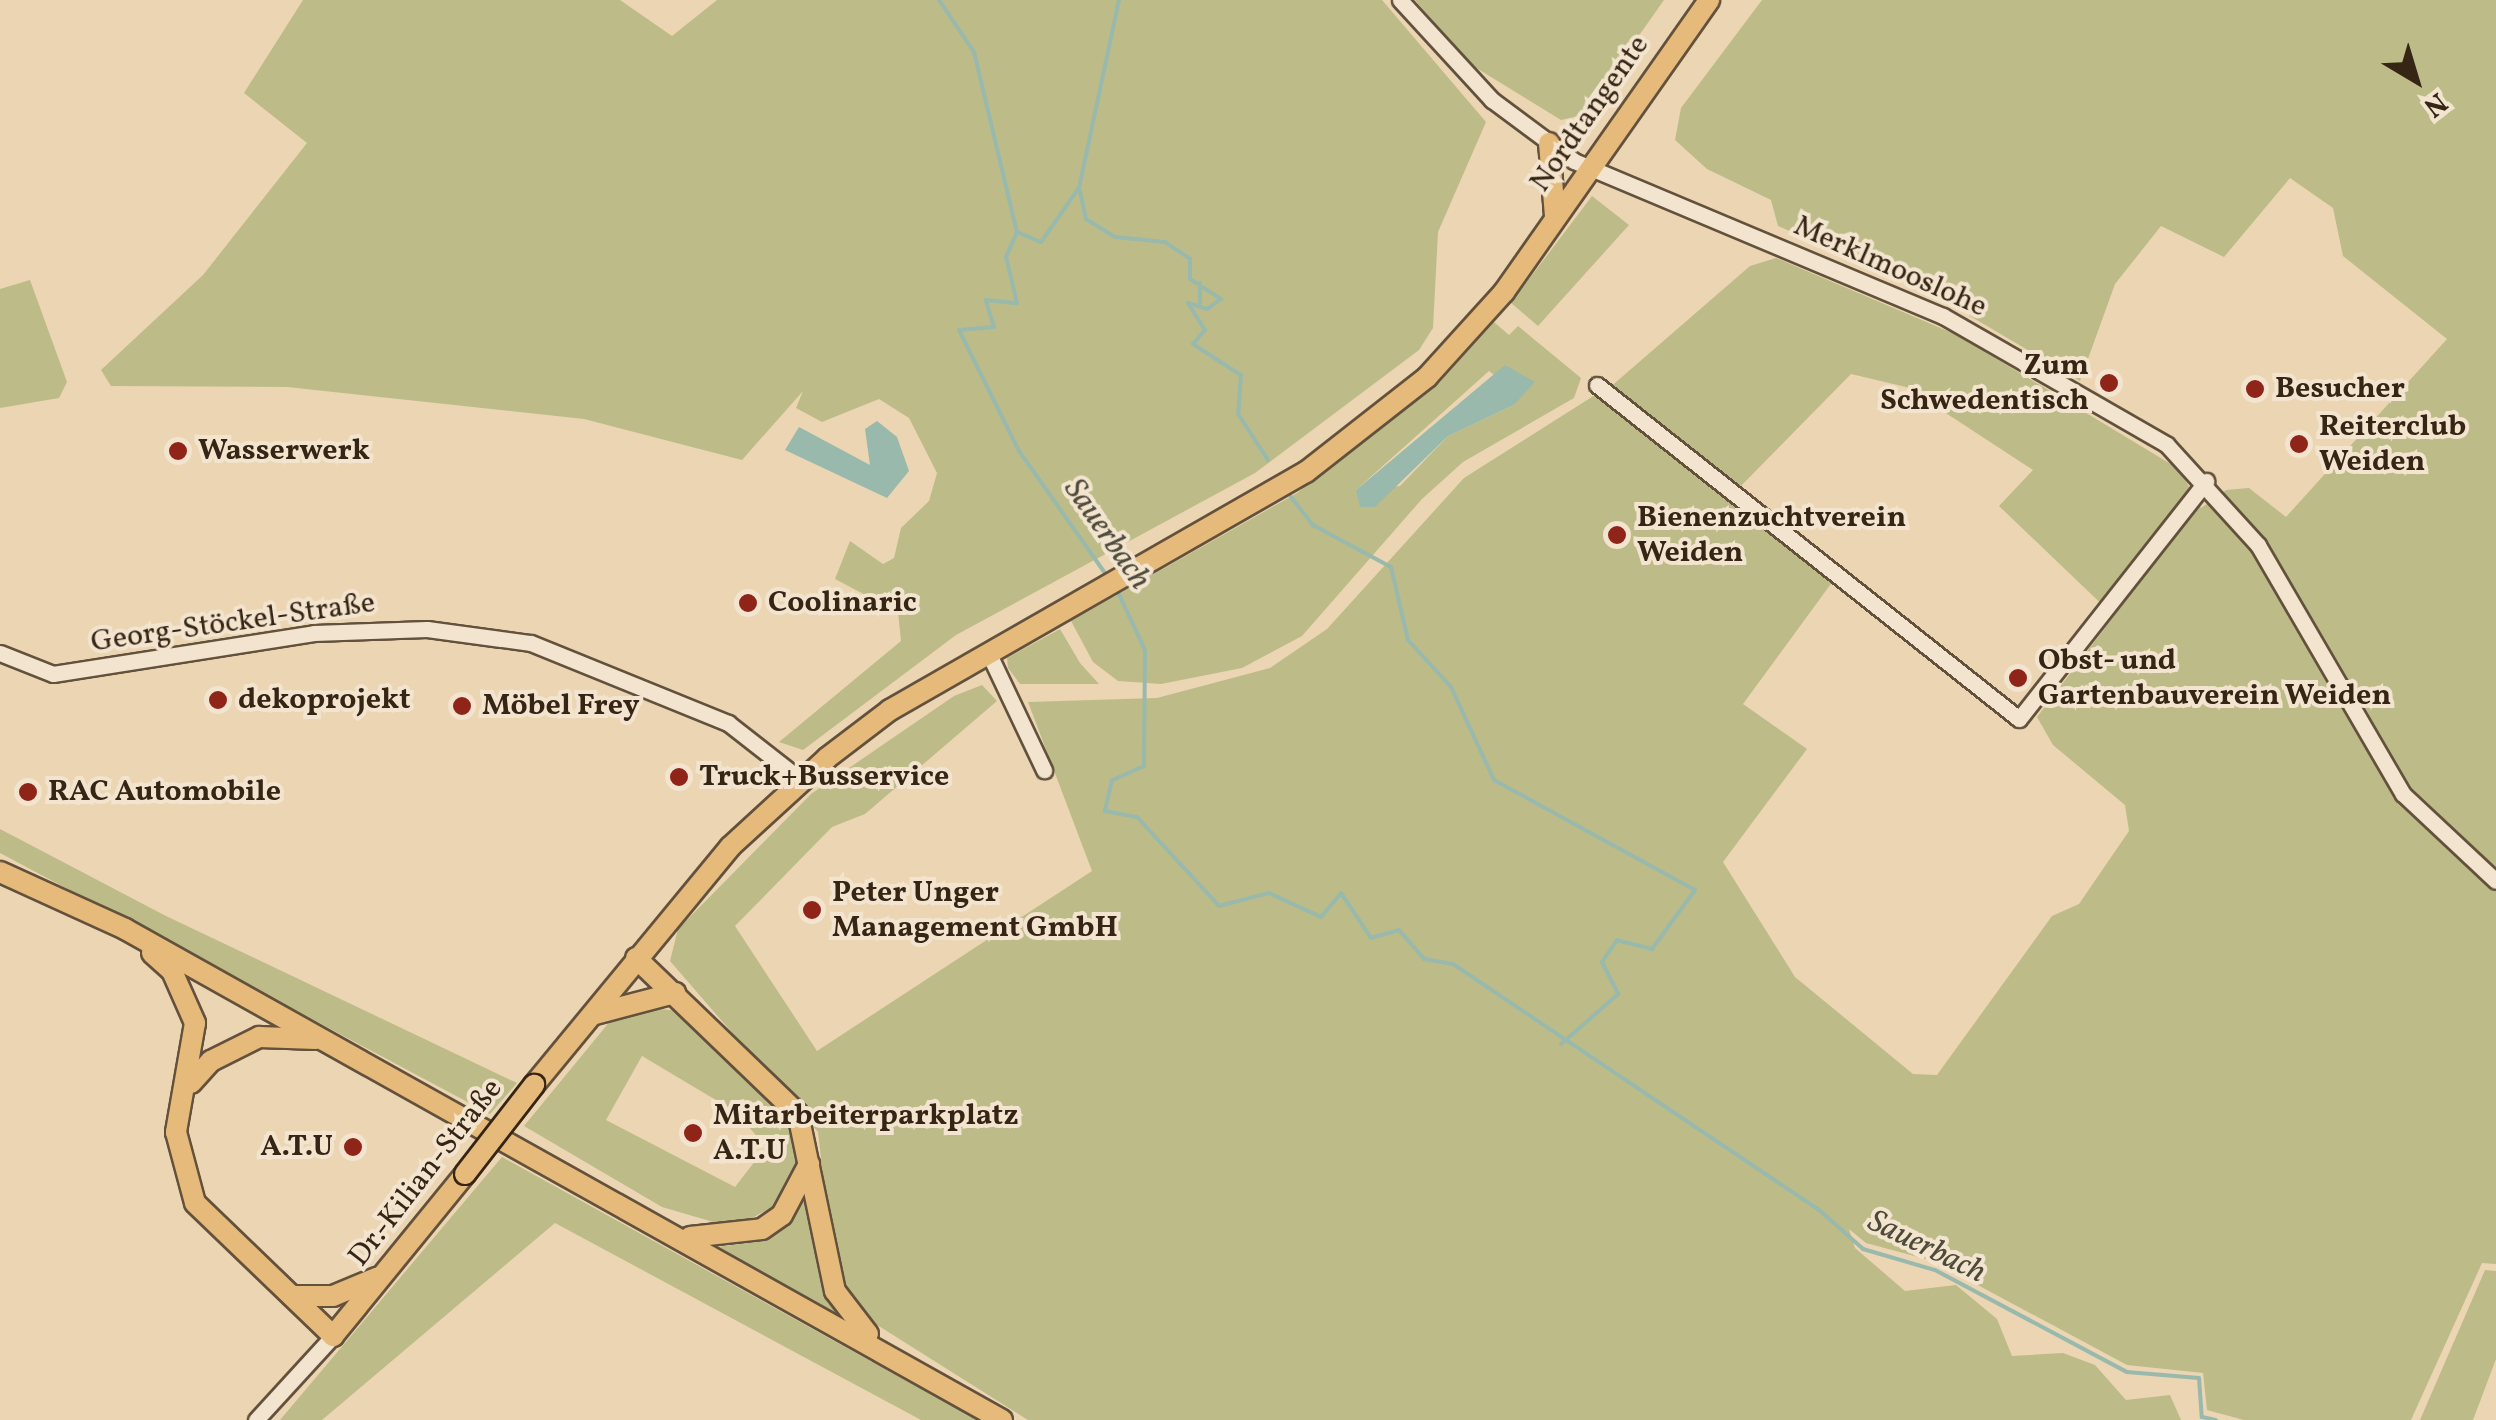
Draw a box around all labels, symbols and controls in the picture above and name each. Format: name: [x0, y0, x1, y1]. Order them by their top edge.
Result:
street label: Nordtangente: [1523, 29, 1657, 199]
north arrow: [2366, 30, 2466, 130]
text: N: [2415, 82, 2455, 126]
street label: Merklmooslohe: [1788, 208, 1992, 326]
place label: Zum Schwedentisch: [1880, 348, 2089, 418]
place label: Besucher: [2275, 371, 2405, 407]
marker: Zum Schwedentisch: [2098, 372, 2120, 394]
marker: Besucher: [2244, 378, 2266, 400]
place label: Reiterclub Weiden: [2319, 409, 2466, 480]
place label: Wasserwerk: [198, 433, 370, 469]
marker: Reiterclub Weiden: [2288, 433, 2310, 455]
marker: Wasserwerk: [167, 440, 189, 462]
water label: Sauerbach: [1054, 472, 1158, 598]
place label: Bienenzuchtverein Weiden: [1637, 500, 1906, 570]
marker: Bienenzuchtverein Weiden: [1606, 524, 1628, 546]
street label: Georg-Stöckel-Straße: [89, 585, 377, 661]
place label: Coolinaric: [768, 585, 917, 621]
marker: Coolinaric: [737, 592, 759, 614]
place label: Obst- und Gartenbauverein Weiden: [2038, 643, 2392, 714]
marker: Obst- und Gartenbauverein Weiden: [2007, 667, 2029, 689]
place label: dekoprojekt: [238, 682, 410, 718]
place label: Möbel Frey: [482, 688, 640, 724]
marker: dekoprojekt: [207, 689, 229, 711]
marker: Möbel Frey: [451, 695, 473, 717]
place label: Truck+Busservice: [699, 759, 949, 795]
marker: Truck+Busservice: [668, 766, 690, 788]
place label: RAC Automobile: [48, 774, 281, 810]
marker: RAC Automobile: [17, 781, 39, 803]
place label: Peter Unger Management GmbH: [832, 875, 1118, 946]
marker: Peter Unger Management GmbH: [801, 899, 823, 921]
street label: Dr.-Kilian-Straße: [341, 1072, 511, 1274]
place label: Mitarbeiterparkplatz A.T.U: [713, 1098, 1018, 1168]
marker: Mitarbeiterparkplatz A.T.U: [682, 1122, 704, 1144]
place label: A.T.U: [260, 1129, 333, 1165]
marker: A.T.U: [342, 1136, 364, 1158]
water label: Sauerbach: [1861, 1203, 1991, 1293]

